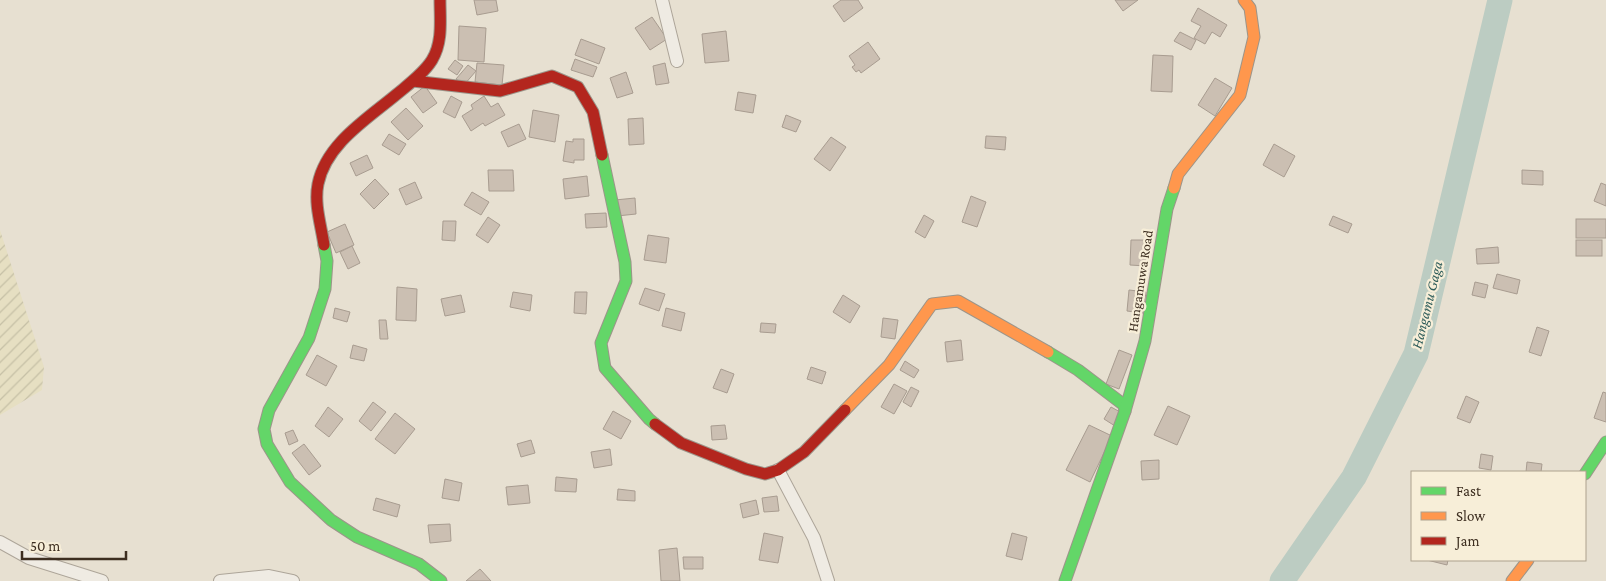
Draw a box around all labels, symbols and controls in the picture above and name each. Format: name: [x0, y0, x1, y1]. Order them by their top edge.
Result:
street label: Hangamuwa Road: [1124, 228, 1156, 333]
water label: Hangamu Gaga: [1408, 260, 1447, 351]
legend: [1411, 471, 1586, 561]
text: Fast: [1456, 483, 1482, 499]
text: Slow: [1456, 508, 1486, 524]
scale bar: [22, 528, 126, 560]
text: Jam: [1454, 533, 1479, 550]
text: 50 m: [30, 538, 60, 554]

